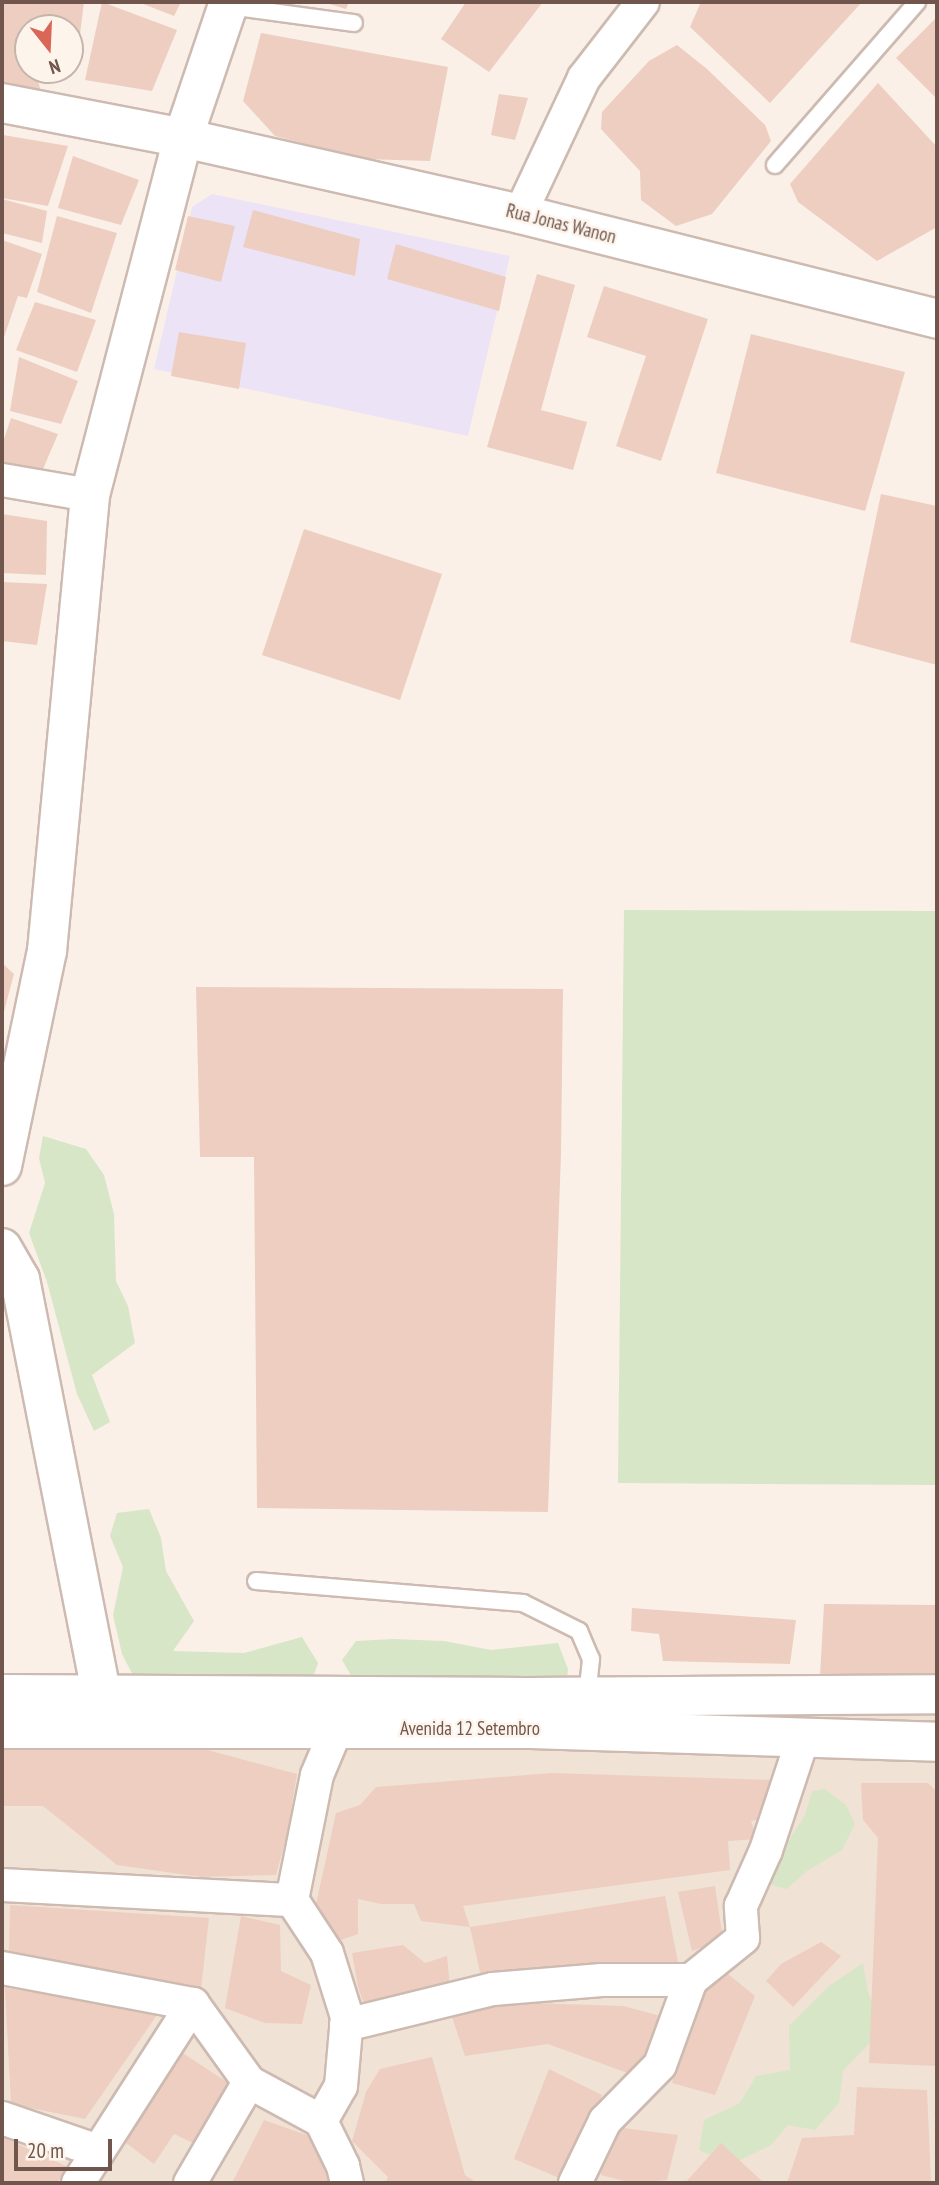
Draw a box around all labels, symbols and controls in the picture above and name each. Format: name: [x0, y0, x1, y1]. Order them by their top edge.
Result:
north arrow: [14, 14, 84, 84]
text: N: [46, 54, 63, 80]
street label: Rua Jonas Wanon: [504, 199, 618, 249]
street label: Avenida 12 Setembro: [400, 1718, 540, 1740]
scale bar: [18, 2126, 116, 2170]
text: 20 m: [27, 2137, 64, 2164]

